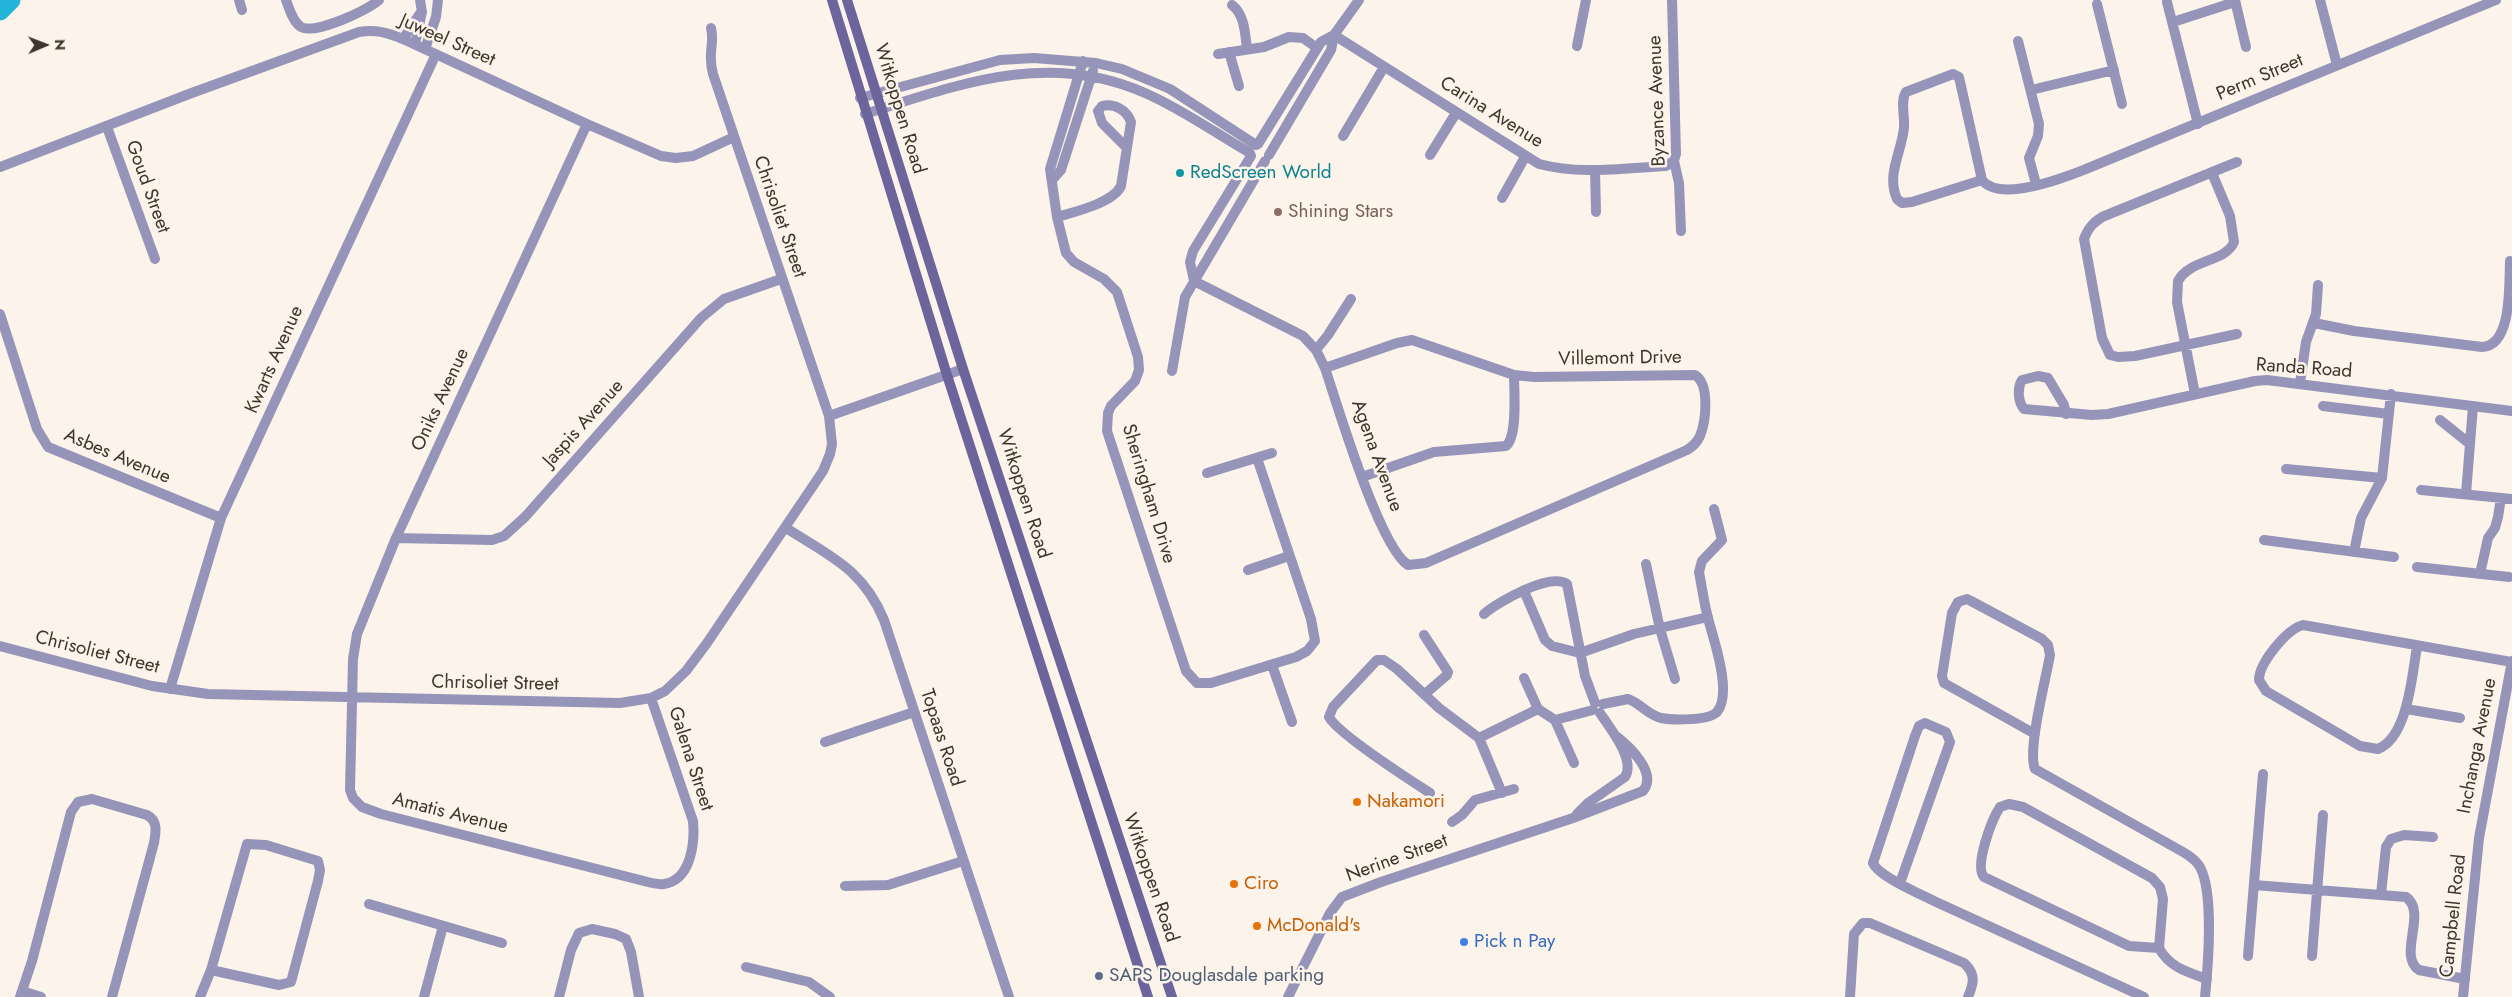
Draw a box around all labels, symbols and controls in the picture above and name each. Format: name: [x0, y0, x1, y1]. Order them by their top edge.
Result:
street label: Juweel Street: [396, 10, 498, 72]
north arrow: [20, 20, 70, 70]
street label: Byzance Avenue: [1644, 35, 1672, 167]
text: N: [50, 39, 70, 50]
street label: Witkoppen Road: [868, 41, 930, 177]
street label: Perm Street: [2213, 50, 2307, 106]
street label: Carina Avenue: [1435, 72, 1547, 154]
street label: Goud Street: [120, 138, 174, 236]
street label: Chrisoliet Street: [748, 153, 810, 281]
place label: RedScreen World: [1190, 162, 1332, 184]
marker: RedScreen World: [1174, 167, 1186, 179]
place label: Shining Stars: [1288, 201, 1393, 223]
marker: Shining Stars: [1272, 206, 1284, 218]
street label: Kwarts Avenue: [241, 303, 309, 417]
street label: Oniks Avenue: [407, 345, 475, 455]
street label: Villemont Drive: [1558, 347, 1682, 371]
street label: Randa Road: [2255, 354, 2353, 384]
street label: Jaspis Avenue: [539, 376, 629, 472]
street label: Agena Avenue: [1345, 397, 1407, 515]
street label: Sheringham Drive: [1116, 422, 1180, 566]
street label: Asbes Avenue: [60, 424, 174, 490]
street label: Witkoppen Road: [991, 426, 1055, 562]
street label: Chrisoliet Street: [33, 627, 161, 679]
street label: Chrisoliet Street: [431, 671, 559, 697]
street label: Inchanga Avenue: [2454, 676, 2502, 816]
street label: Topaas Road: [915, 687, 967, 789]
street label: Galena Street: [662, 704, 718, 814]
street label: Amatis Avenue: [390, 789, 510, 839]
place label: Nakamori: [1367, 791, 1445, 813]
marker: Nakamori: [1351, 796, 1363, 808]
street label: Witkoppen Road: [1117, 811, 1183, 945]
street label: Nerine Street: [1343, 830, 1451, 888]
street label: Campbell Road: [2436, 853, 2472, 979]
place label: Ciro: [1244, 873, 1279, 895]
marker: Ciro: [1228, 878, 1240, 890]
place label: McDonald's: [1267, 915, 1360, 937]
marker: McDonald's: [1251, 920, 1263, 932]
place label: Pick n Pay: [1474, 931, 1555, 953]
marker: Pick n Pay: [1458, 936, 1470, 948]
place label: SAPS Douglasdale parking: [1109, 965, 1324, 987]
marker: SAPS Douglasdale parking: [1093, 970, 1105, 982]

